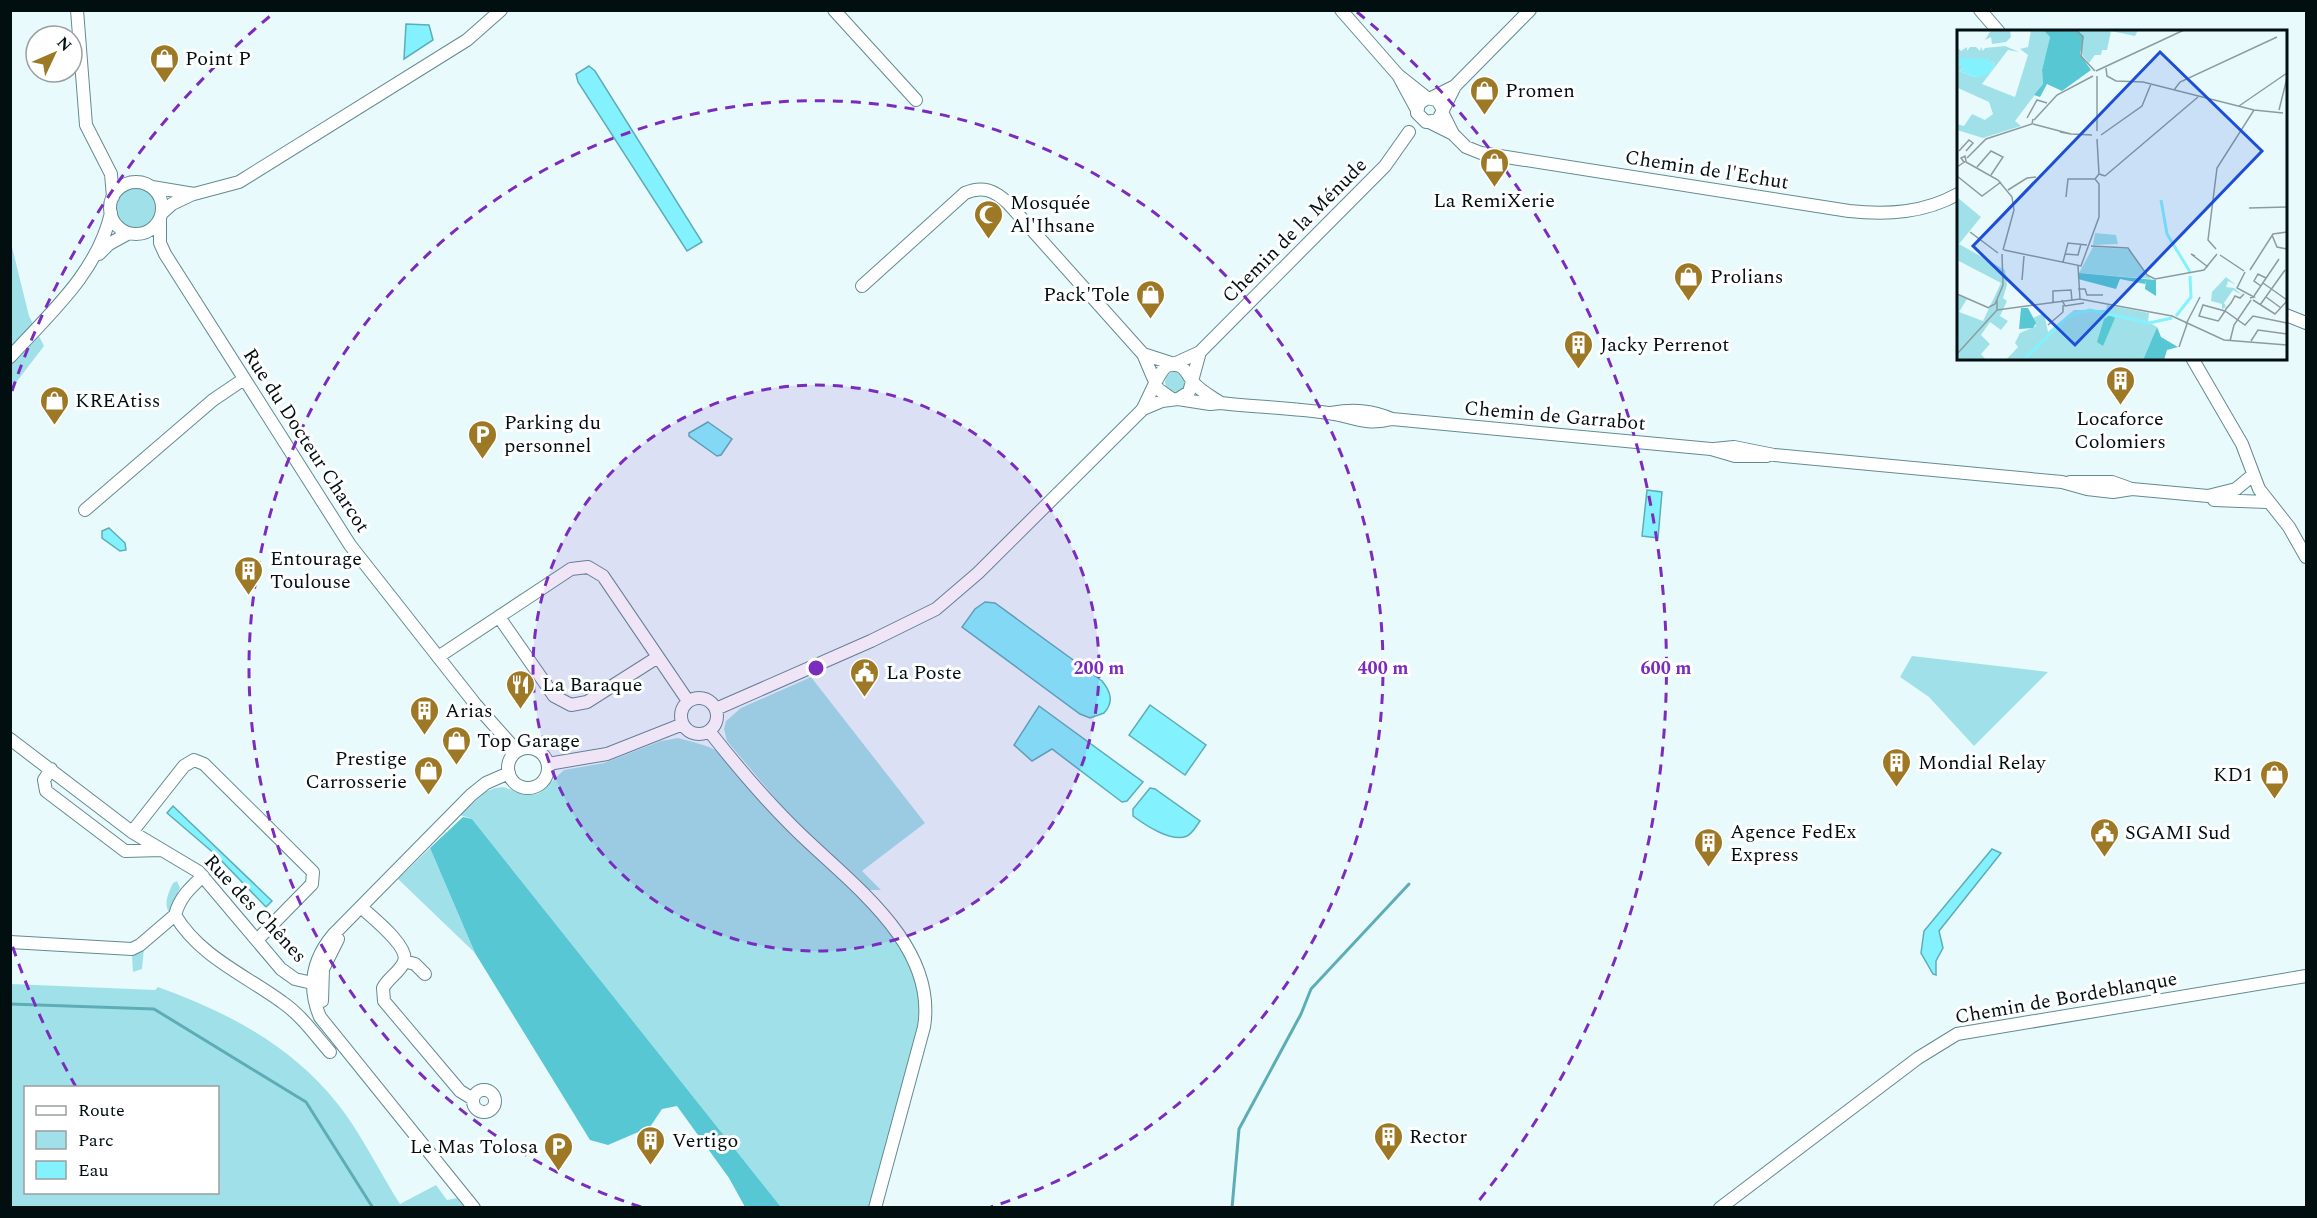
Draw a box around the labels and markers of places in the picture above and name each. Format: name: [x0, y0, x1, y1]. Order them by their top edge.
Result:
shop icon: Point P: [148, 42, 180, 84]
place label: Point P: [185, 44, 251, 74]
shop icon: Promen: [1468, 74, 1500, 116]
place label: Promen: [1505, 76, 1575, 106]
shop icon: La RemiXerie: [1478, 146, 1510, 188]
place label: La RemiXerie: [1433, 186, 1555, 216]
place label: Mosquée Al'Ihsane: [1010, 188, 1095, 241]
mosque icon: Mosquée Al'Ihsane: [973, 198, 1005, 240]
shop icon: Prolians: [1673, 260, 1705, 302]
place label: Prolians: [1710, 262, 1784, 292]
shop icon: Pack'Tole: [1135, 278, 1167, 320]
place label: Pack'Tole: [1043, 280, 1130, 310]
building icon: Jacky Perrenot: [1563, 328, 1595, 370]
place label: Jacky Perrenot: [1600, 330, 1729, 360]
building icon: Locaforce Colomiers: [2104, 364, 2136, 406]
shop icon: KREAtiss: [38, 384, 70, 426]
place label: KREAtiss: [75, 386, 160, 416]
place label: Locaforce Colomiers: [2074, 404, 2166, 457]
place label: Parking du personnel: [504, 408, 601, 461]
parking icon: Parking du personnel: [467, 418, 499, 460]
place label: Entourage Toulouse: [270, 544, 362, 597]
building icon: Entourage Toulouse: [233, 554, 265, 596]
public building icon: La Poste: [849, 656, 881, 698]
centre of rings: [806, 658, 826, 678]
place label: La Poste: [886, 658, 962, 688]
restaurant icon: La Baraque: [505, 668, 537, 710]
place label: La Baraque: [542, 670, 642, 700]
building icon: Arias: [408, 694, 440, 736]
place label: Arias: [445, 696, 493, 726]
shop icon: Top Garage: [440, 724, 472, 766]
place label: Top Garage: [477, 726, 580, 756]
place label: Prestige Carrosserie: [305, 744, 407, 797]
building icon: Mondial Relay: [1881, 746, 1913, 788]
place label: Mondial Relay: [1918, 748, 2047, 778]
shop icon: Prestige Carrosserie: [412, 754, 444, 796]
shop icon: KD1: [2258, 758, 2290, 800]
place label: KD1: [2213, 760, 2253, 790]
public building icon: SGAMI Sud: [2088, 816, 2120, 858]
place label: Agence FedEx Express: [1730, 817, 1856, 870]
place label: SGAMI Sud: [2125, 818, 2231, 848]
building icon: Agence FedEx Express: [1693, 826, 1725, 868]
building icon: Rector: [1372, 1120, 1404, 1162]
place label: Rector: [1409, 1122, 1467, 1152]
building icon: Vertigo: [635, 1124, 667, 1166]
place label: Vertigo: [672, 1126, 738, 1156]
parking icon: Le Mas Tolosa: [543, 1130, 575, 1172]
place label: Le Mas Tolosa: [410, 1132, 538, 1162]

